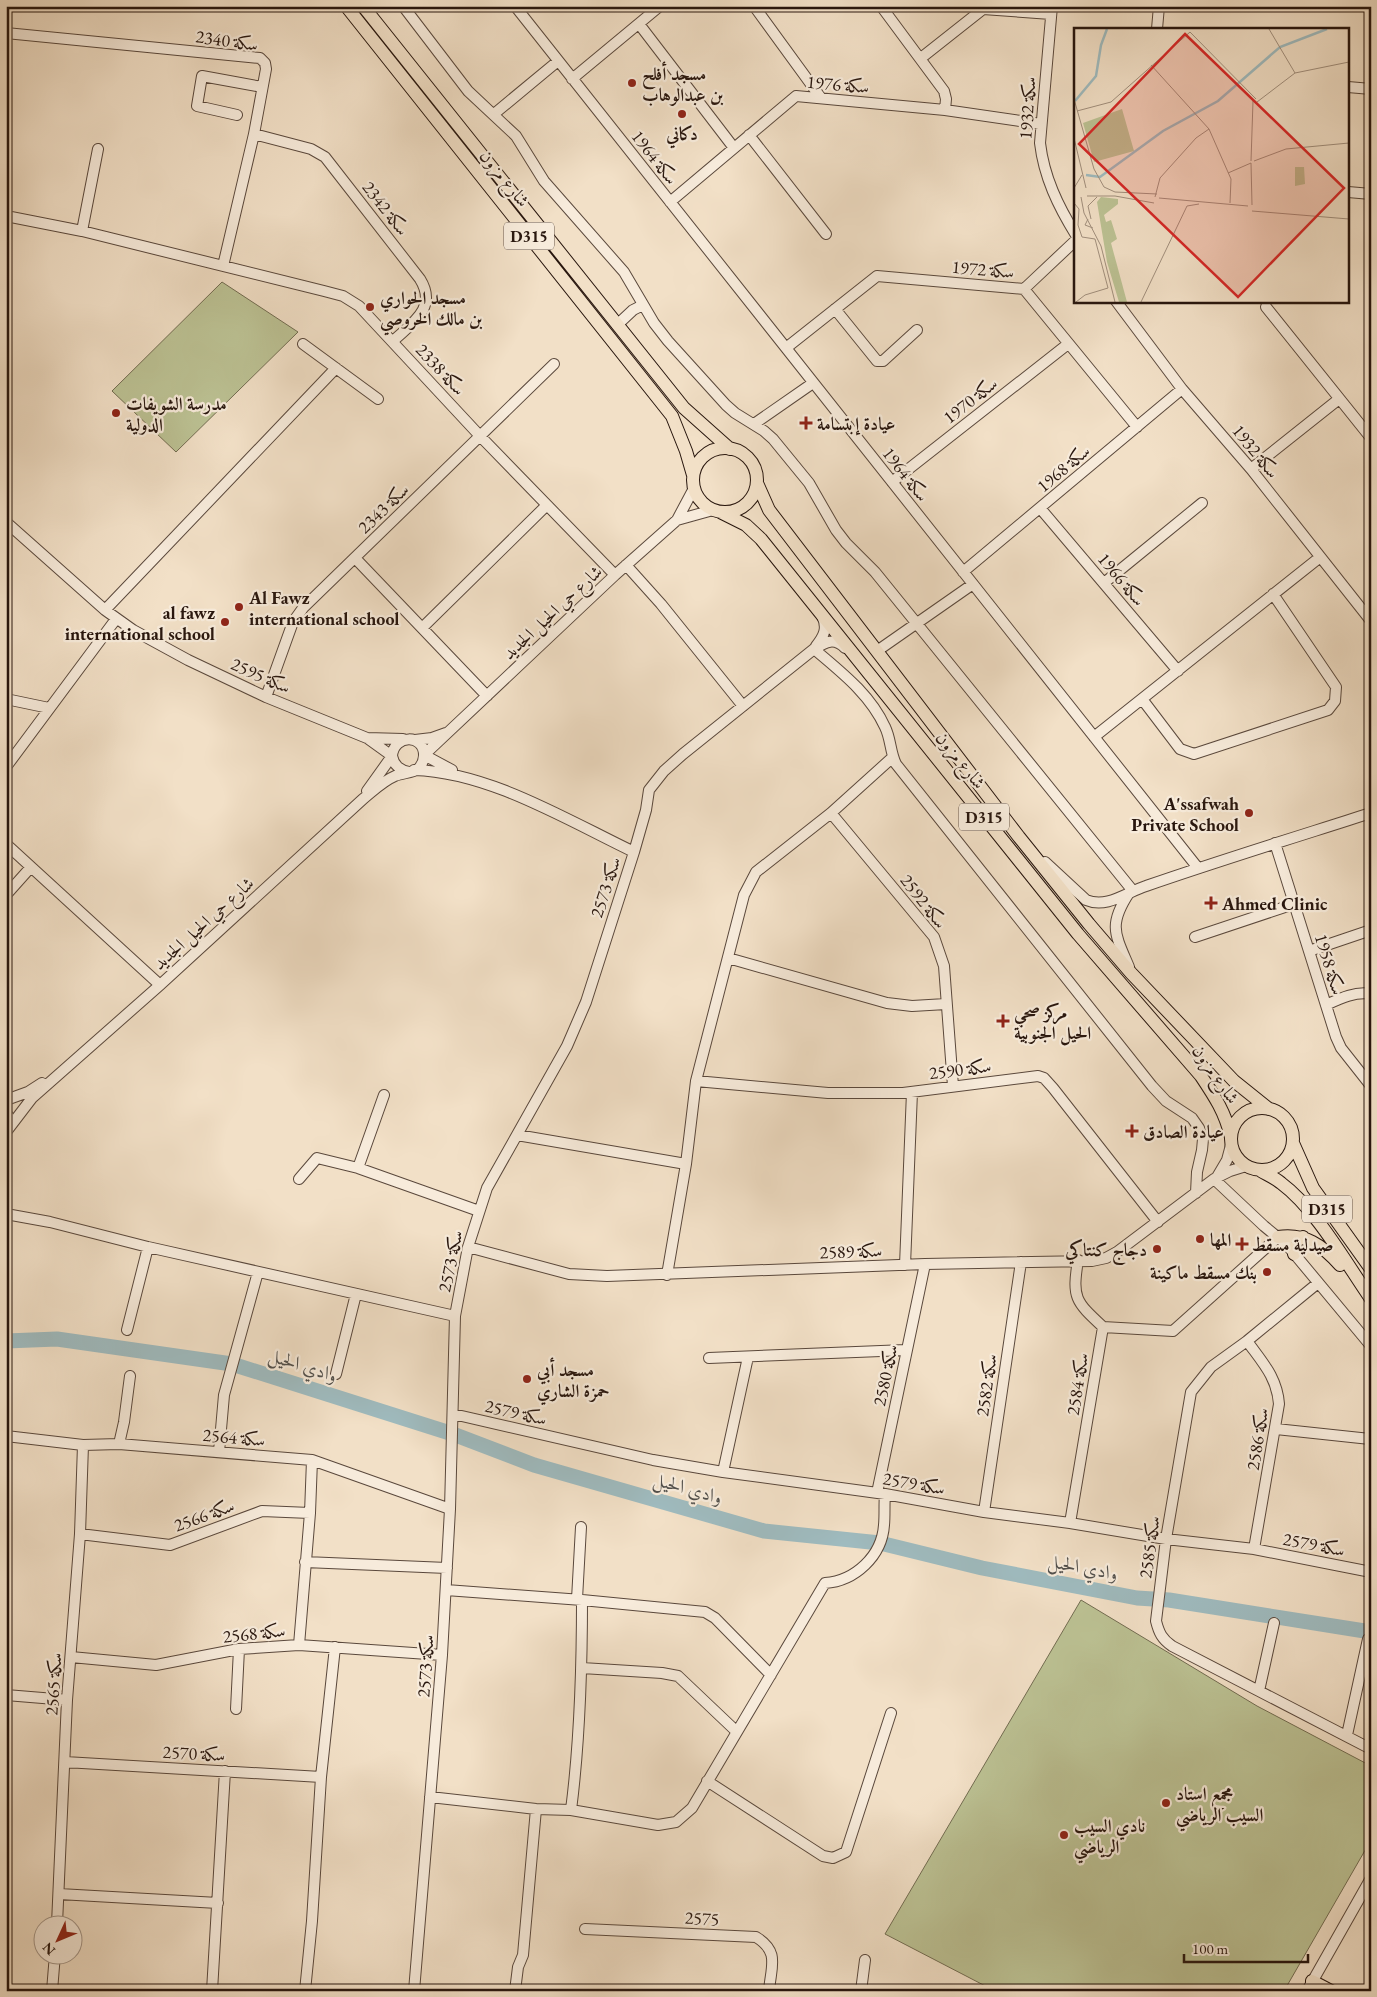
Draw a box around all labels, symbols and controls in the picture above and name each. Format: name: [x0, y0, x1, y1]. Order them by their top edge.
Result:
street label: سكة 2340: [194, 24, 260, 56]
inset map: [1074, 28, 1350, 302]
place label: مسجد أفلح بن عبدالوهاب: [642, 61, 724, 106]
street label: سكة 1976: [806, 70, 870, 98]
street label: سكة 1932: [1013, 76, 1041, 140]
marker: مسجد أفلح بن عبدالوهاب: [626, 77, 638, 89]
marker: دكاني: [676, 108, 688, 120]
place label: دكاني: [665, 122, 698, 149]
street label: سكة 1964: [627, 125, 683, 189]
street label: شارع مزون: [472, 145, 535, 214]
street label: سكة 2342: [358, 176, 414, 240]
road number: D315: [504, 222, 554, 250]
street label: سكة 1972: [951, 255, 1015, 283]
place label: مسجد الحواري بن مالك الخروصي: [380, 286, 483, 336]
marker: مسجد الحواري بن مالك الخروصي: [364, 301, 376, 313]
street label: سكة 2338: [411, 338, 471, 400]
street label: سكة 1970: [938, 372, 1002, 428]
place label: مدرسة الشويفات الدولية: [126, 392, 227, 436]
marker: مدرسة الشويفات الدولية: [110, 407, 122, 419]
place label: عيادة إبتسامة: [817, 412, 895, 436]
marker: عيادة إبتسامة: [799, 416, 813, 430]
street label: سكة 1932: [1227, 419, 1285, 483]
street label: سكة 1968: [1032, 439, 1094, 497]
street label: سكة 1964: [878, 442, 934, 506]
street label: سكة 2343: [352, 478, 414, 538]
street label: سكة 1966: [1093, 548, 1151, 610]
street label: شارع حي الحيل الجديد: [497, 560, 610, 667]
place label: Al Fawz international school: [248, 586, 399, 630]
place label: al fawz international school: [65, 601, 215, 645]
marker: Al Fawz international school: [233, 601, 245, 613]
marker: al fawz international school: [219, 616, 231, 628]
street label: سكة 2595: [228, 652, 294, 698]
street label: شارع مزون: [928, 727, 991, 796]
place label: A'ssafwah Private School: [1131, 792, 1239, 836]
road number: D315: [959, 804, 1009, 830]
marker: A'ssafwah Private School: [1243, 807, 1255, 819]
street label: سكة 2573: [584, 854, 626, 920]
street label: سكة 2592: [896, 869, 952, 933]
street label: شارع حي الحيل الجديد: [148, 871, 261, 977]
place label: Ahmed Clinic: [1221, 892, 1328, 915]
marker: Ahmed Clinic: [1204, 896, 1218, 910]
street label: سكة 1958: [1310, 931, 1350, 997]
place label: مركز صحي الحيل الجنوبية: [1014, 1000, 1091, 1046]
marker: مركز صحي الحيل الجنوبية: [996, 1014, 1010, 1028]
street label: شارع مزون: [1184, 1040, 1245, 1110]
street label: سكة 2590: [927, 1054, 993, 1084]
place label: عيادة الصادق: [1143, 1120, 1224, 1143]
marker: عيادة الصادق: [1125, 1124, 1139, 1138]
road number: D315: [1302, 1196, 1352, 1222]
street label: سكة 2573: [432, 1228, 468, 1294]
place label: المها: [1210, 1228, 1232, 1251]
marker: المها: [1194, 1233, 1206, 1245]
place label: صيدلية مسقط: [1252, 1233, 1334, 1256]
street label: سكة 2589: [819, 1238, 883, 1264]
place label: دجاج كنتاكي: [1064, 1238, 1147, 1266]
marker: صيدلية مسقط: [1236, 1238, 1248, 1250]
marker: دجاج كنتاكي: [1151, 1243, 1163, 1255]
place label: بنك مسقط ماكينة: [1150, 1261, 1257, 1284]
marker: بنك مسقط ماكينة: [1261, 1266, 1273, 1278]
water label: وادي الحيل: [264, 1342, 341, 1391]
street label: سكة 2580: [867, 1342, 903, 1408]
street label: سكة 2584: [1061, 1351, 1093, 1417]
street label: سكة 2582: [970, 1352, 1002, 1418]
place label: مسجد أبي حمزة الشاري: [536, 1357, 610, 1406]
marker: مسجد أبي حمزة الشاري: [521, 1373, 533, 1385]
street label: سكة 2579: [483, 1394, 549, 1430]
street label: سكة 2586: [1241, 1406, 1273, 1472]
street label: سكة 2564: [202, 1423, 266, 1451]
water label: وادي الحيل: [649, 1466, 726, 1513]
street label: سكة 2579: [881, 1466, 947, 1500]
street label: سكة 2566: [171, 1493, 237, 1537]
street label: سكة 2585: [1133, 1514, 1165, 1580]
street label: سكة 2579: [1281, 1527, 1347, 1561]
water label: وادي الحيل: [1045, 1548, 1121, 1589]
street label: سكة 2568: [222, 1618, 286, 1648]
street label: سكة 2573: [411, 1634, 439, 1698]
street label: سكة 2565: [39, 1652, 67, 1716]
street label: سكة 2570: [162, 1740, 226, 1766]
place label: مجمع استاد السيب الرياضي: [1176, 1782, 1263, 1832]
marker: مجمع استاد السيب الرياضي: [1160, 1797, 1172, 1809]
place label: نادي السيب الرياضي: [1074, 1814, 1145, 1864]
marker: نادي السيب الرياضي: [1058, 1829, 1070, 1841]
street label: 2575: [684, 1906, 720, 1930]
north arrow: [32, 1914, 82, 1964]
scale bar: [1184, 1932, 1308, 1964]
text: N: [38, 1938, 59, 1959]
text: 100 m: [1192, 1939, 1229, 1958]

